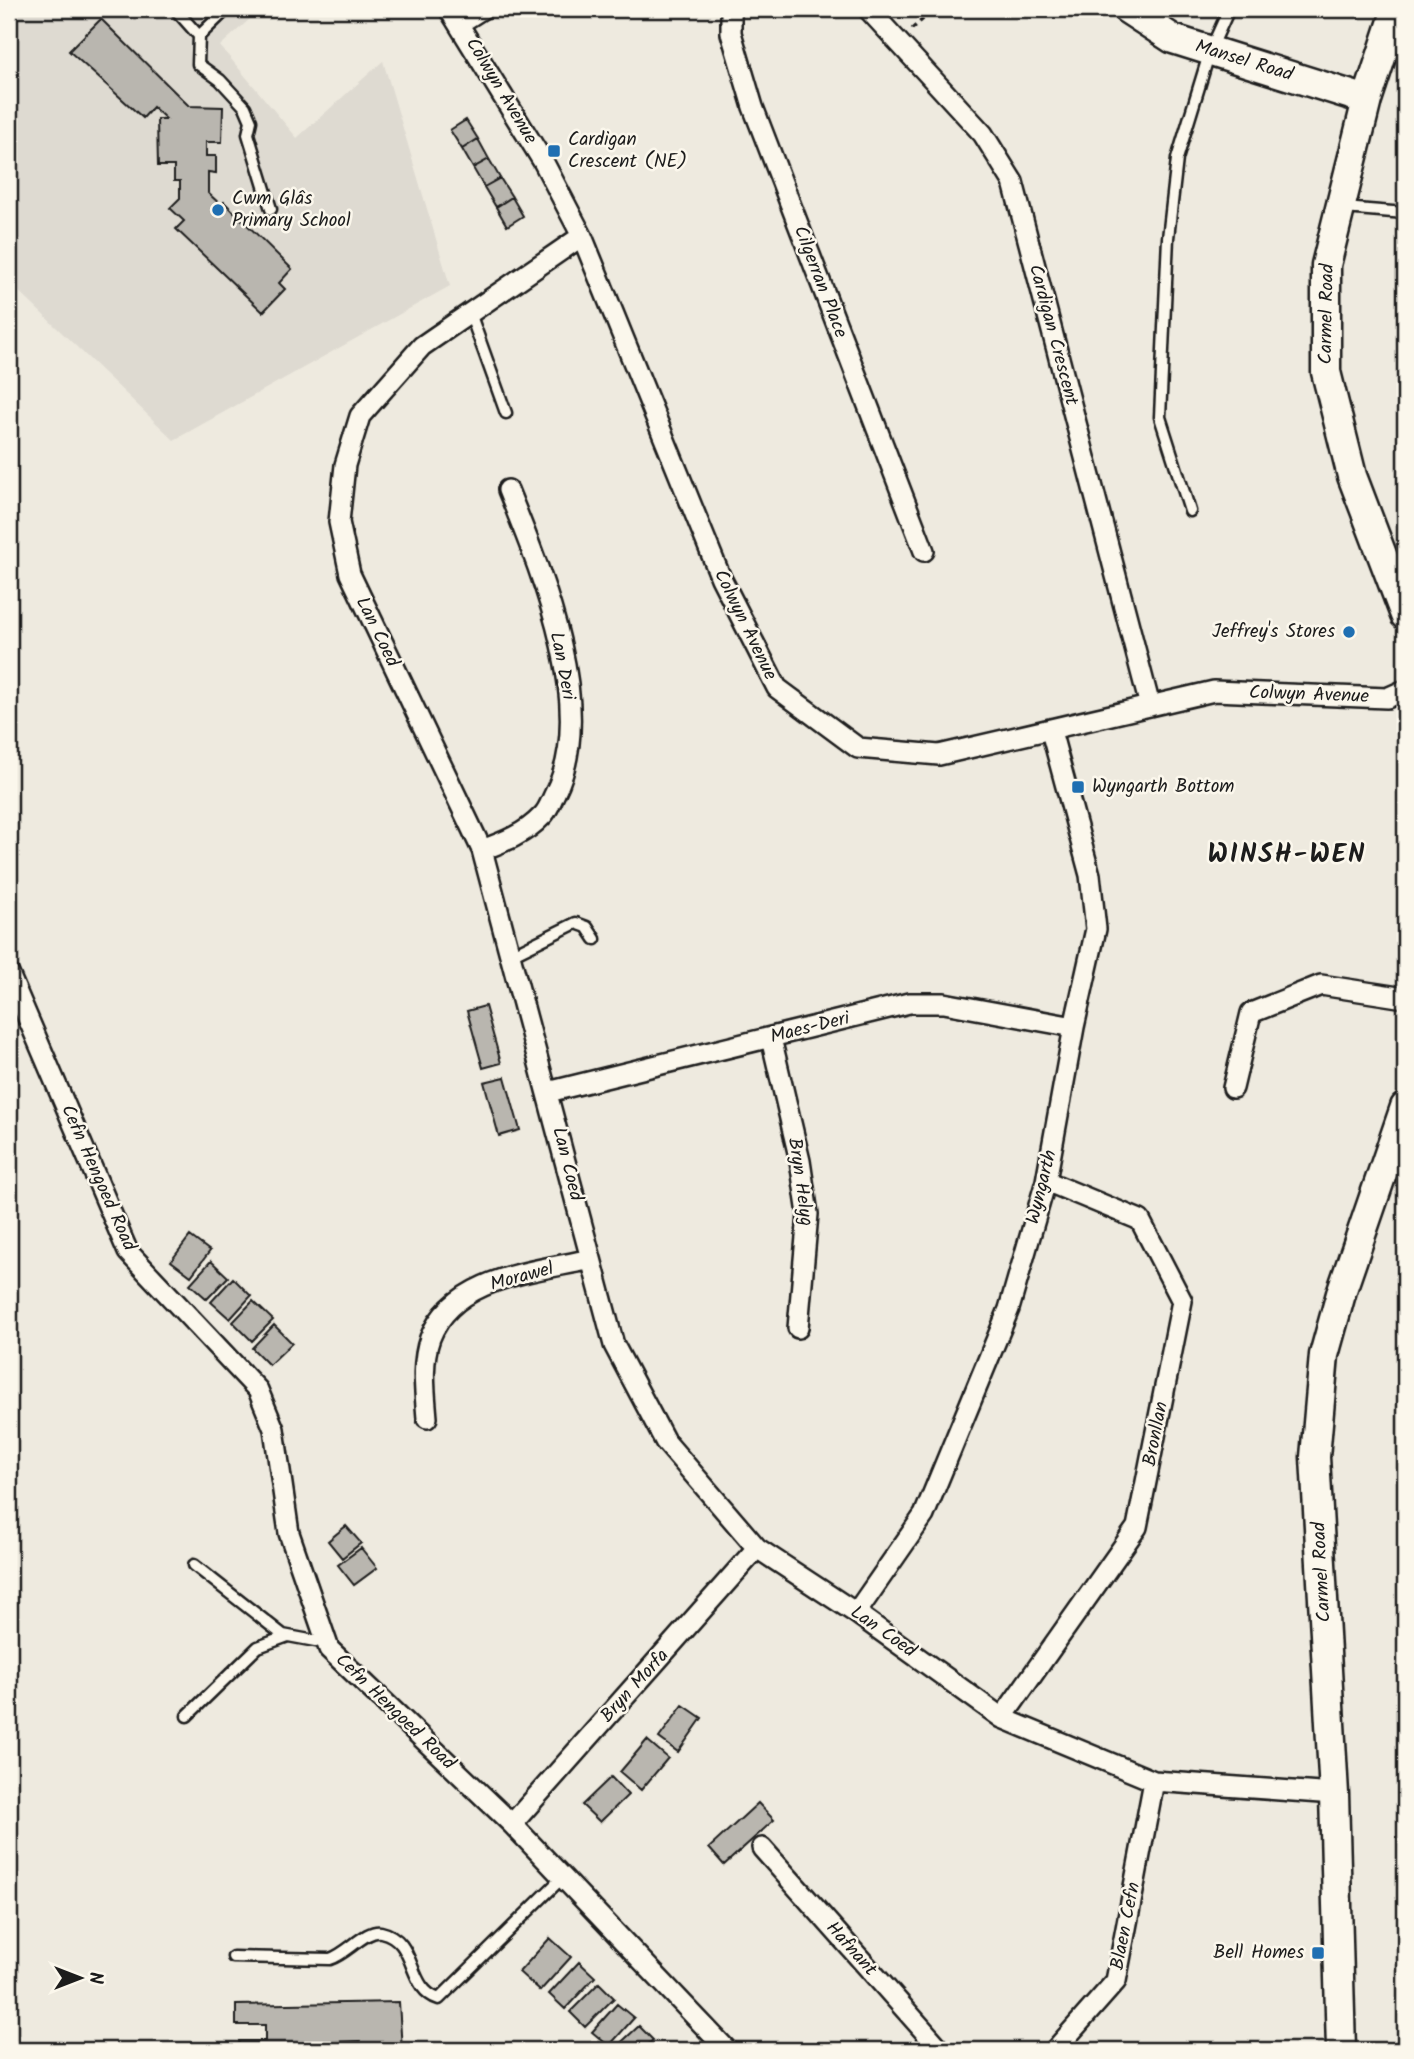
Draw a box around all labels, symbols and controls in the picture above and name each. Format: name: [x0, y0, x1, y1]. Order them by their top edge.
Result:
street label: Colwyn Avenue: [457, 32, 545, 151]
street label: Mansel Road: [1191, 32, 1297, 90]
place label: Cardigan Crescent (NE): [568, 125, 687, 177]
marker: Cardigan Crescent (NE): [546, 143, 562, 159]
place label: Cwm Glâs Primary School: [232, 184, 351, 236]
marker: Cwm Glâs Primary School: [210, 202, 226, 218]
street label: Cilgerran Place: [785, 221, 855, 343]
street label: Cardigan Crescent: [1020, 261, 1086, 410]
street label: Carmel Road: [1311, 263, 1343, 365]
street label: Colwyn Avenue: [705, 564, 785, 686]
street label: Lan Coed: [347, 592, 407, 673]
place label: Jeffrey's Stores: [1212, 617, 1335, 647]
marker: Jeffrey's Stores: [1341, 624, 1357, 640]
street label: Lan Deri: [541, 629, 584, 704]
street label: Colwyn Avenue: [1248, 678, 1370, 712]
place label: Wyngarth Bottom: [1092, 772, 1234, 802]
marker: Wyngarth Bottom: [1070, 779, 1086, 795]
district label: WINSH-WEN: [1207, 834, 1367, 876]
street label: Maes-Deri: [767, 1003, 854, 1052]
street label: Cefn Hengoed Road: [52, 1100, 144, 1257]
street label: Lan Coed: [543, 1124, 591, 1205]
street label: Bryn Helyg: [779, 1136, 821, 1228]
street label: Wyngarth: [1018, 1147, 1066, 1227]
street label: Morawel: [487, 1254, 558, 1300]
street label: Bronllan: [1135, 1399, 1177, 1469]
street label: Carmel Road: [1304, 1520, 1340, 1623]
street label: Lan Coed: [844, 1598, 923, 1666]
street label: Bryn Morfa: [593, 1642, 677, 1730]
street label: Cefn Hengoed Road: [328, 1646, 462, 1778]
street label: Blaen Cefn: [1103, 1879, 1149, 1973]
street label: Hafnant: [818, 1915, 884, 1984]
place label: Bell Homes: [1213, 1938, 1304, 1968]
north arrow: [46, 1944, 116, 2014]
marker: Bell Homes: [1310, 1945, 1326, 1961]
text: N: [80, 1972, 110, 1984]

